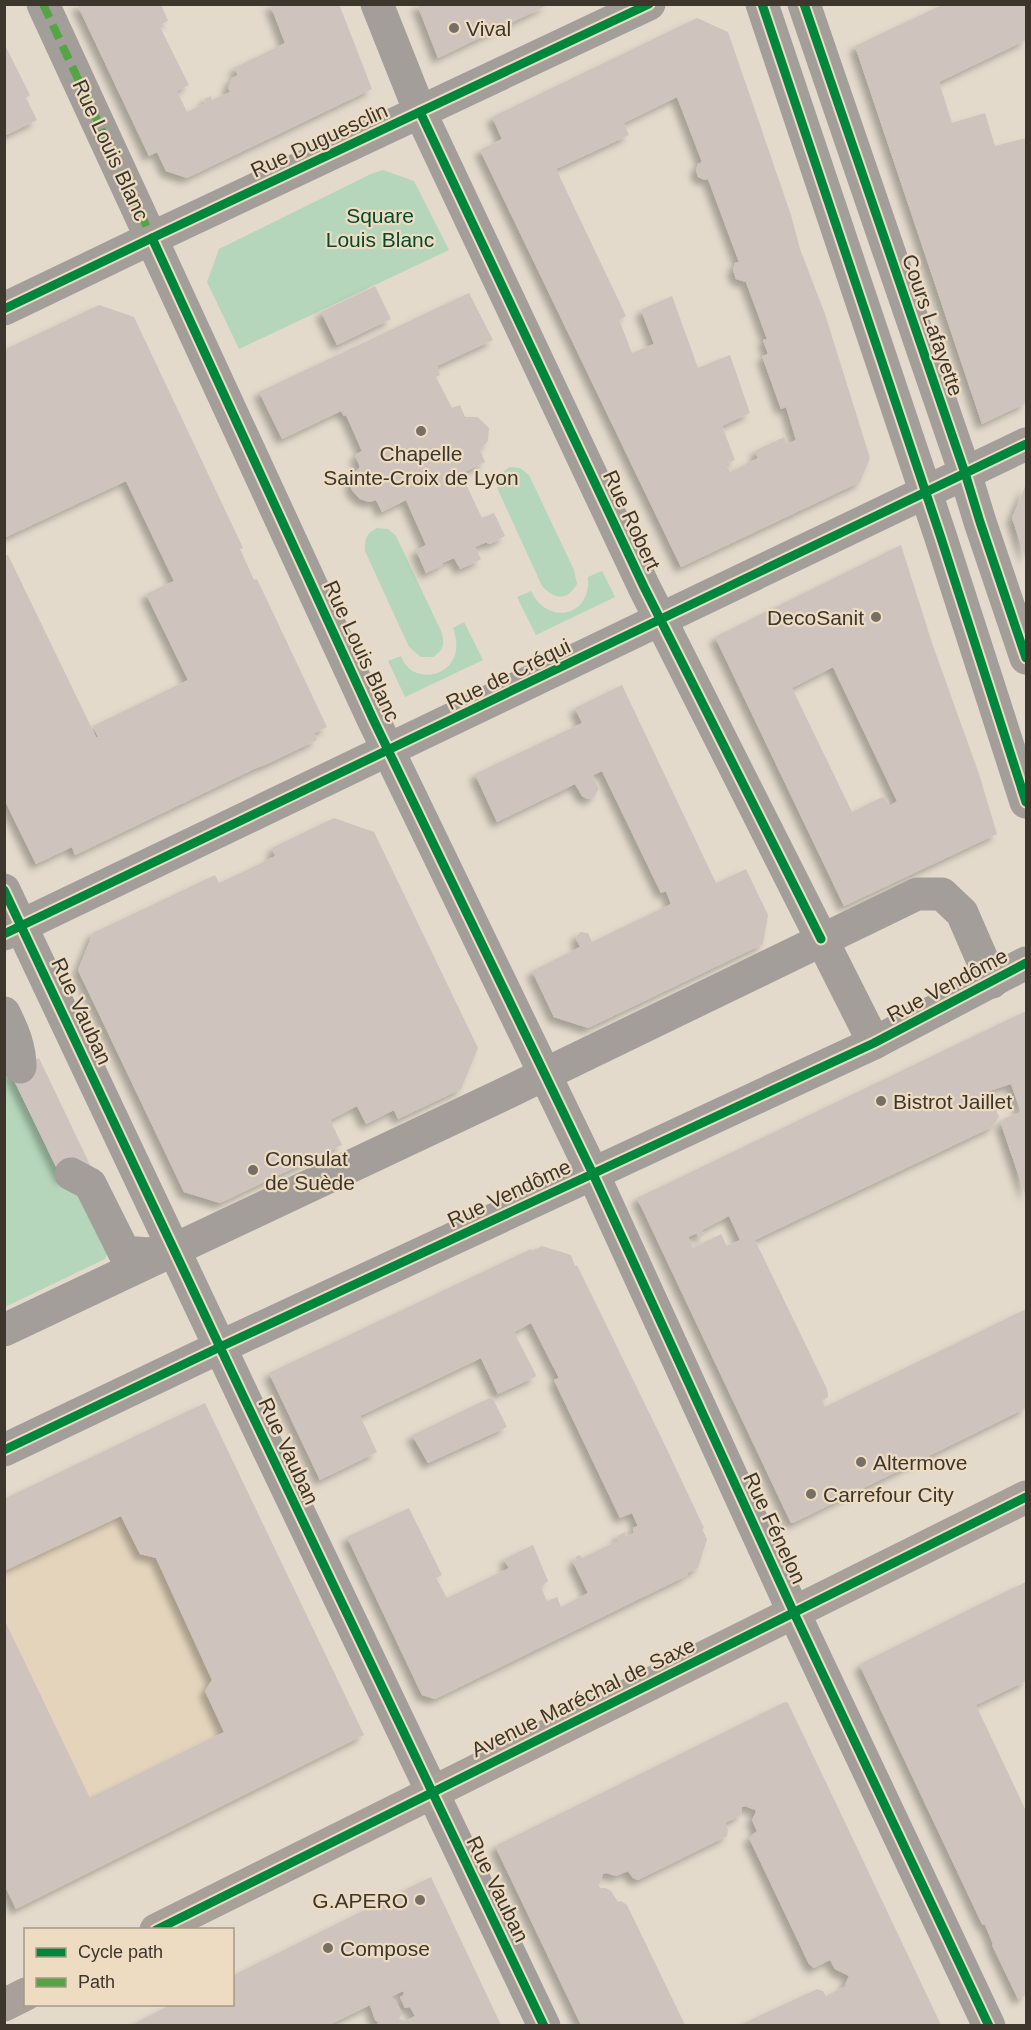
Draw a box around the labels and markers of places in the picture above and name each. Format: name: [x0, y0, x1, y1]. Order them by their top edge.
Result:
place label: Vival: [466, 17, 511, 40]
marker: Vival: [447, 21, 461, 35]
marker: Chapelle Sainte-Croix de Lyon: [414, 424, 428, 438]
place label: Chapelle Sainte-Croix de Lyon: [323, 442, 519, 489]
place label: DecoSanit: [767, 606, 864, 629]
marker: DecoSanit: [869, 610, 883, 624]
place label: Bistrot Jaillet: [893, 1090, 1012, 1113]
marker: Bistrot Jaillet: [874, 1094, 888, 1108]
place label: Consulat de Suède: [265, 1147, 355, 1194]
marker: Consulat de Suède: [246, 1163, 260, 1177]
place label: Altermove: [873, 1451, 968, 1474]
marker: Altermove: [854, 1455, 868, 1469]
place label: Carrefour City: [823, 1483, 954, 1506]
marker: Carrefour City: [804, 1487, 818, 1501]
place label: G.APERO: [312, 1889, 408, 1912]
marker: G.APERO: [413, 1893, 427, 1907]
place label: Compose: [340, 1937, 430, 1960]
marker: Compose: [321, 1941, 335, 1955]

